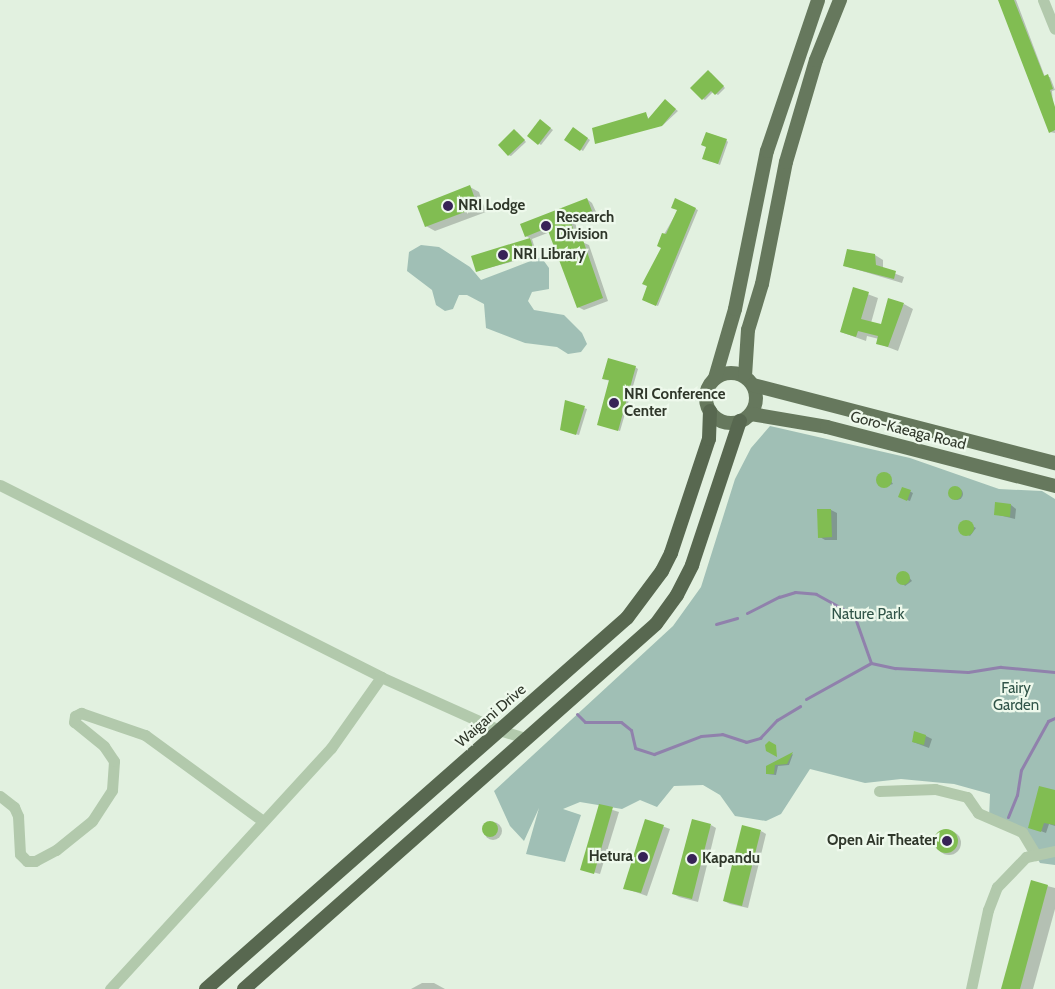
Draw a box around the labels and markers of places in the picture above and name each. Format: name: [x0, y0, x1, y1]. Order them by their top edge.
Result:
place label: NRI Lodge: [458, 197, 525, 215]
marker: NRI Lodge: [442, 200, 454, 212]
place label: Research Division: [556, 208, 614, 243]
marker: Research Division: [540, 220, 552, 232]
place label: NRI Library: [513, 246, 586, 264]
marker: NRI Library: [497, 249, 509, 261]
place label: NRI Conference Center: [624, 385, 725, 420]
marker: NRI Conference Center: [608, 397, 620, 409]
place label: Open Air Theater: [827, 832, 937, 850]
marker: Open Air Theater: [941, 835, 953, 847]
place label: Hetura: [589, 848, 633, 866]
place label: Kapandu: [702, 850, 760, 868]
marker: Hetura: [637, 851, 649, 863]
marker: Kapandu: [686, 853, 698, 865]

